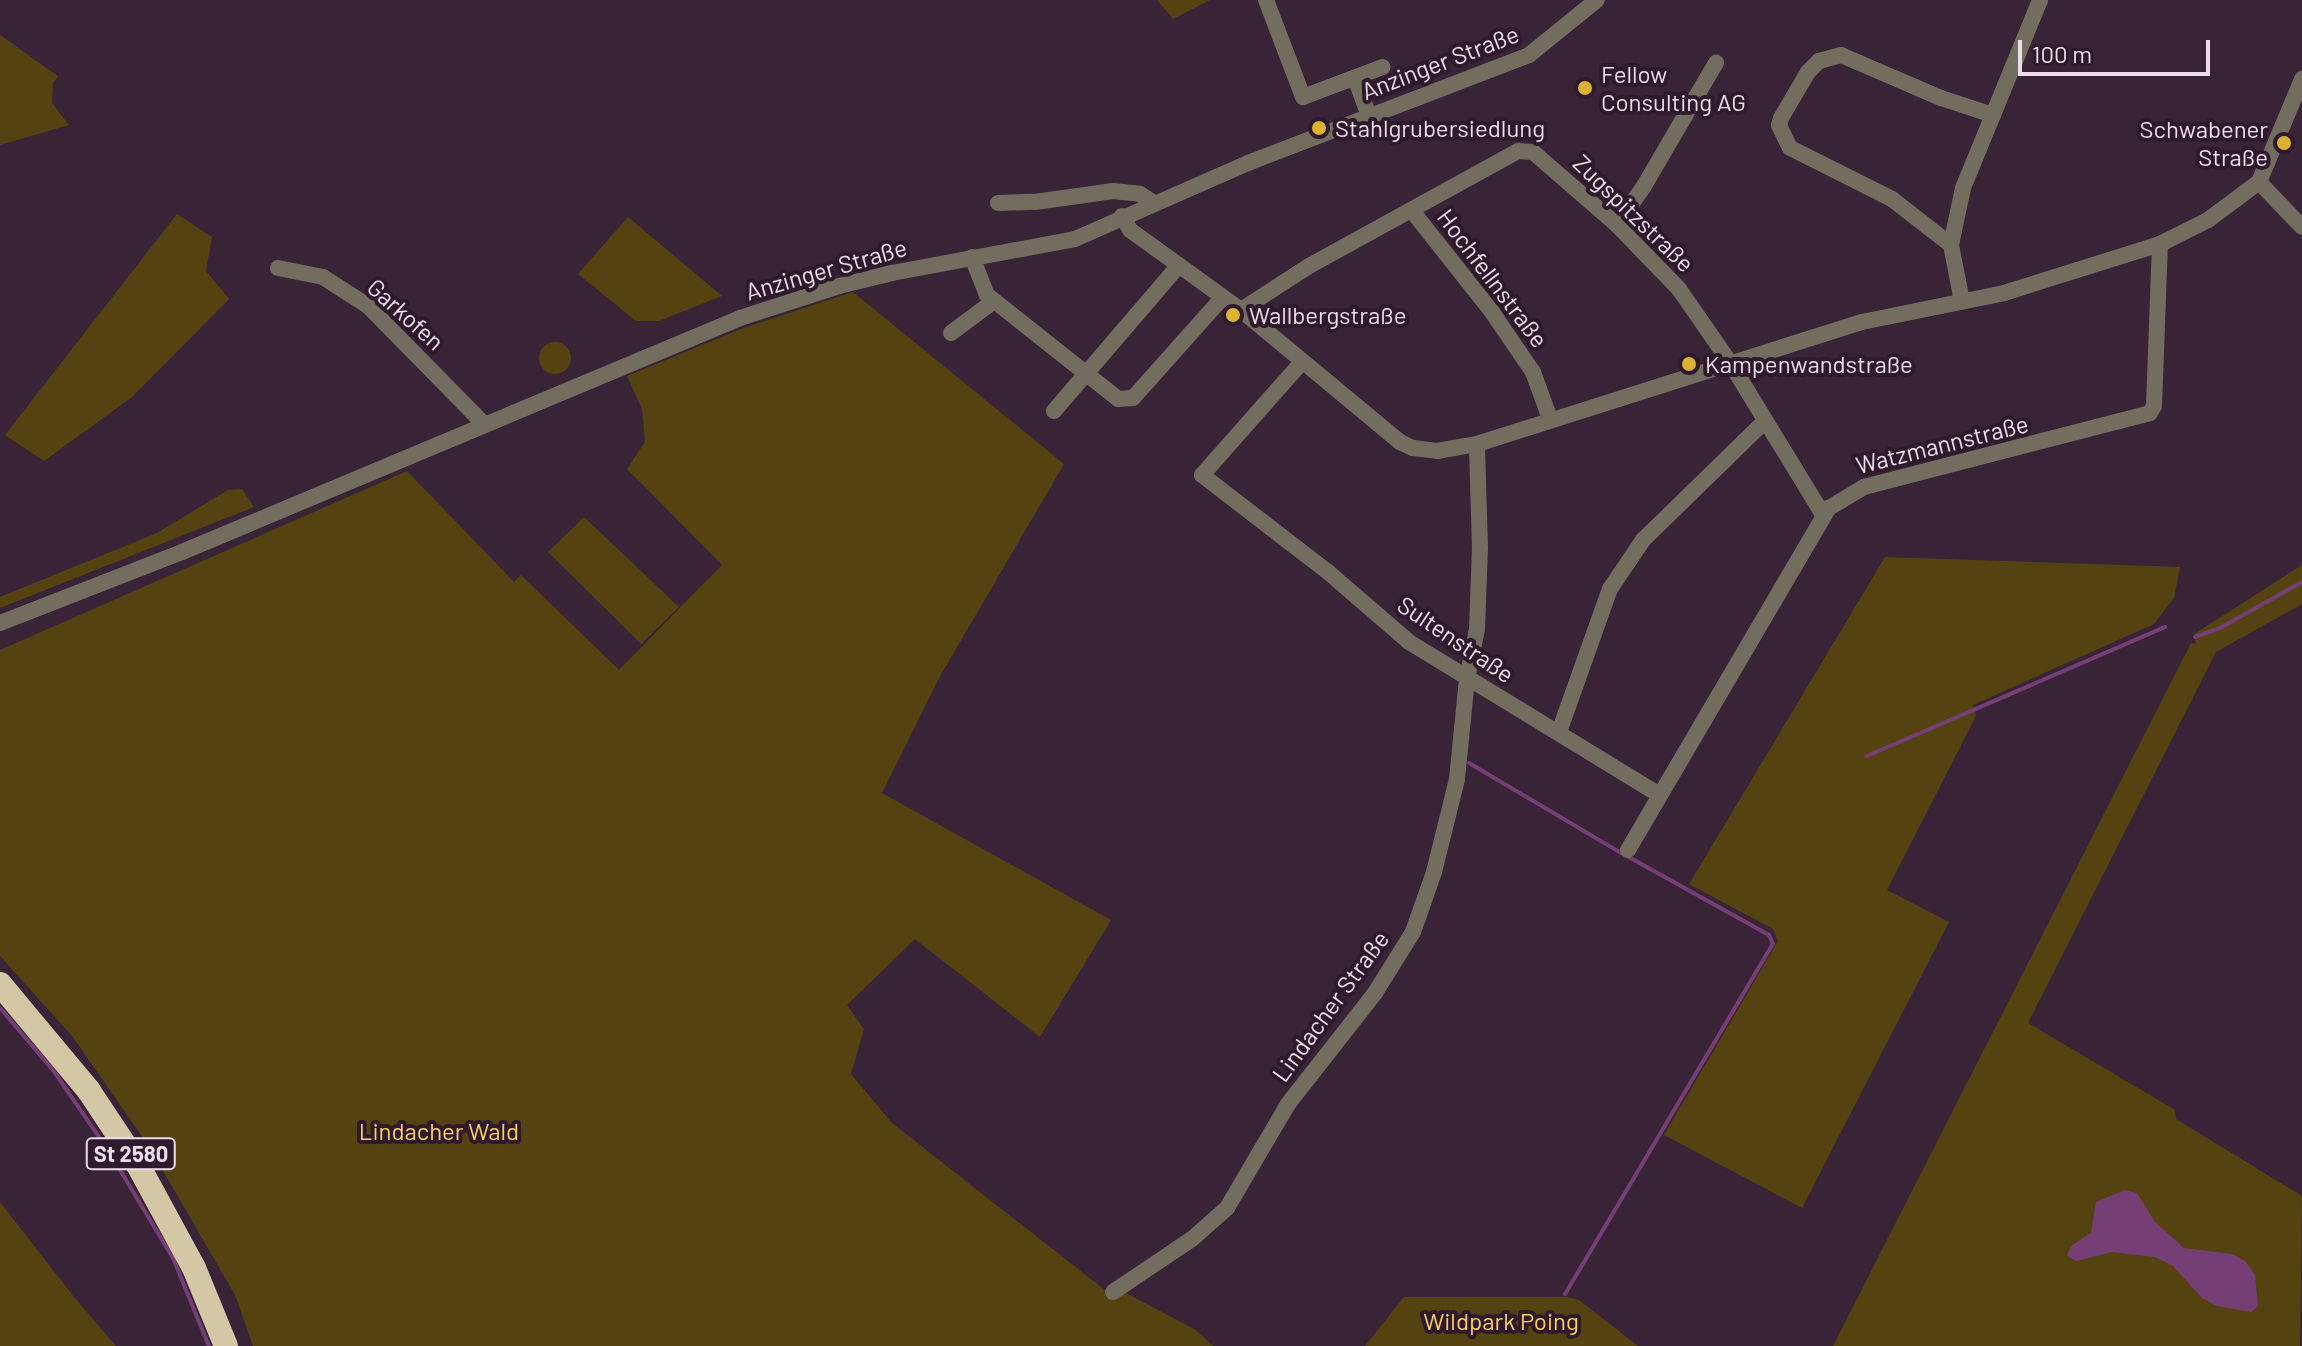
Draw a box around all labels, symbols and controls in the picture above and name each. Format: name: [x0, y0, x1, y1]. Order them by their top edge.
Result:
street label: Anzinger Straße: [1357, 19, 1523, 105]
scale bar: [2022, 24, 2214, 74]
text: 100 m: [2032, 39, 2092, 68]
place label: Fellow Consulting AG: [1601, 60, 1746, 116]
marker: Fellow Consulting AG: [1576, 79, 1594, 97]
place label: Stahlgrubersiedlung: [1335, 114, 1545, 142]
place label: Schwabener Straße: [2139, 115, 2268, 171]
marker: Stahlgrubersiedlung: [1310, 119, 1328, 137]
marker: Schwabener Straße: [2275, 134, 2293, 152]
street label: Zugspitzstraße: [1568, 148, 1700, 278]
street label: Hochfellnstraße: [1432, 203, 1554, 353]
street label: Anzinger Straße: [742, 232, 910, 306]
street label: Garkofen: [362, 272, 450, 356]
place label: Wallbergstraße: [1249, 301, 1406, 329]
marker: Wallbergstraße: [1224, 306, 1242, 324]
place label: Kampenwandstraße: [1705, 350, 1913, 378]
marker: Kampenwandstraße: [1680, 355, 1698, 373]
street label: Watzmannstraße: [1853, 409, 2031, 479]
street label: Sultenstraße: [1392, 590, 1520, 688]
street label: Lindacher Straße: [1266, 925, 1394, 1087]
park label: Lindacher Wald: [359, 1117, 519, 1145]
road number: St 2580: [85, 1136, 177, 1172]
park label: Wildpark Poing: [1423, 1307, 1579, 1335]

